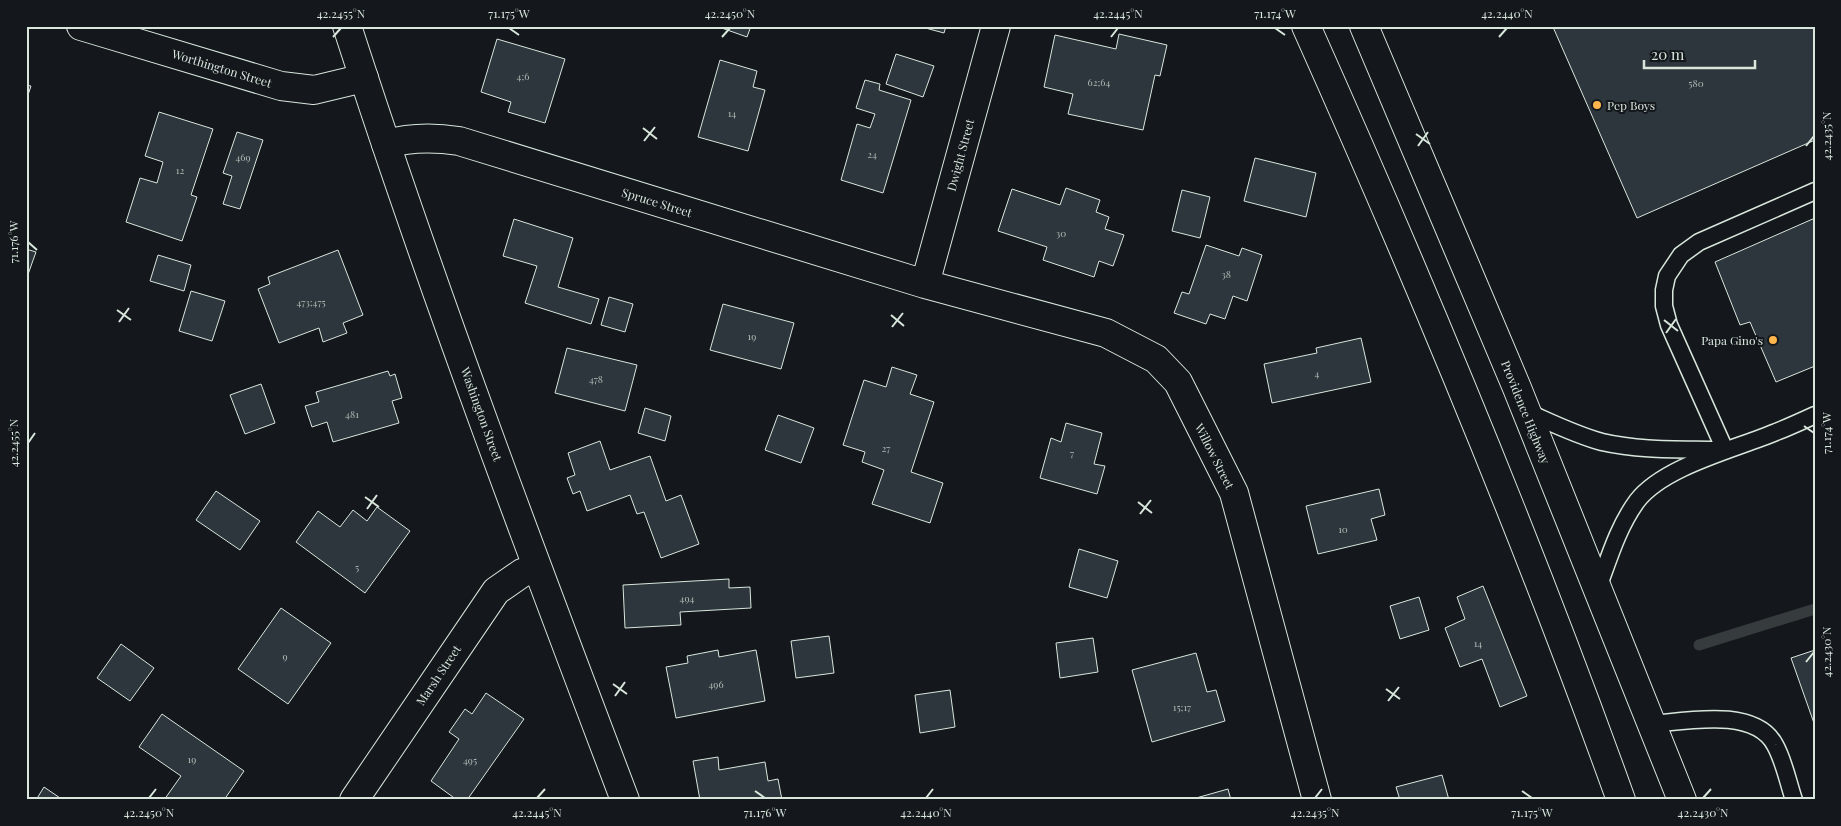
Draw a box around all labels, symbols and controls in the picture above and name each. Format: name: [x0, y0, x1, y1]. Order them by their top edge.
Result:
text: 42.2455°N: [317, 5, 366, 21]
text: 71.175°W: [488, 5, 530, 21]
text: 42.2450°N: [705, 5, 756, 21]
text: 42.2445°N: [1093, 5, 1143, 21]
text: 71.174°W: [1254, 5, 1296, 21]
text: 42.2440°N: [1481, 5, 1533, 21]
scale bar: [1644, 38, 1755, 70]
text: 20 m: [1651, 44, 1685, 64]
street label: Worthington Street: [169, 45, 274, 91]
house number: 4;6: [517, 69, 529, 83]
house number: 62;64: [1088, 75, 1111, 89]
house number: 580: [1688, 76, 1704, 90]
place label: Pep Boys: [1607, 97, 1655, 113]
marker: Pep Boys: [1591, 99, 1603, 111]
house number: 14: [728, 106, 736, 120]
text: 42.2435°N: [1818, 111, 1834, 160]
street label: Dwight Street: [943, 116, 978, 193]
house number: 24: [867, 147, 877, 161]
house number: 469: [235, 150, 251, 164]
house number: 12: [176, 163, 184, 177]
street label: Spruce Street: [620, 184, 695, 221]
text: 71.176°W: [5, 221, 21, 263]
house number: 30: [1056, 226, 1066, 240]
house number: 38: [1221, 267, 1231, 281]
house number: 473;475: [296, 295, 326, 309]
house number: 19: [748, 329, 756, 343]
place label: Papa Gino's: [1701, 332, 1763, 348]
marker: Papa Gino's: [1767, 334, 1779, 346]
street label: Providence Highway: [1498, 358, 1554, 466]
street label: Washington Street: [457, 364, 507, 464]
house number: 4: [1315, 366, 1320, 380]
house number: 478: [589, 372, 603, 386]
house number: 481: [345, 407, 359, 421]
text: 71.174°W: [1818, 412, 1834, 454]
text: 42.2455°N: [5, 418, 21, 467]
street label: Willow Street: [1191, 420, 1239, 492]
house number: 27: [882, 441, 890, 455]
house number: 7: [1070, 446, 1074, 460]
house number: 10: [1338, 522, 1348, 536]
house number: 5: [355, 560, 359, 574]
house number: 494: [680, 591, 695, 605]
text: 42.2430°N: [1818, 626, 1834, 677]
house number: 14: [1474, 636, 1482, 650]
street label: Marsh Street: [412, 641, 464, 708]
house number: 9: [282, 649, 288, 663]
house number: 496: [708, 677, 724, 691]
house number: 15;17: [1173, 700, 1191, 714]
house number: 19: [188, 752, 196, 766]
house number: 495: [463, 753, 477, 767]
text: 42.2450°N: [124, 804, 175, 820]
text: 42.2445°N: [512, 804, 562, 820]
text: 71.176°W: [744, 804, 786, 820]
text: 42.2440°N: [900, 804, 952, 820]
text: 42.2435°N: [1291, 804, 1340, 820]
text: 71.175°W: [1511, 804, 1553, 820]
text: 42.2430°N: [1678, 804, 1729, 820]

